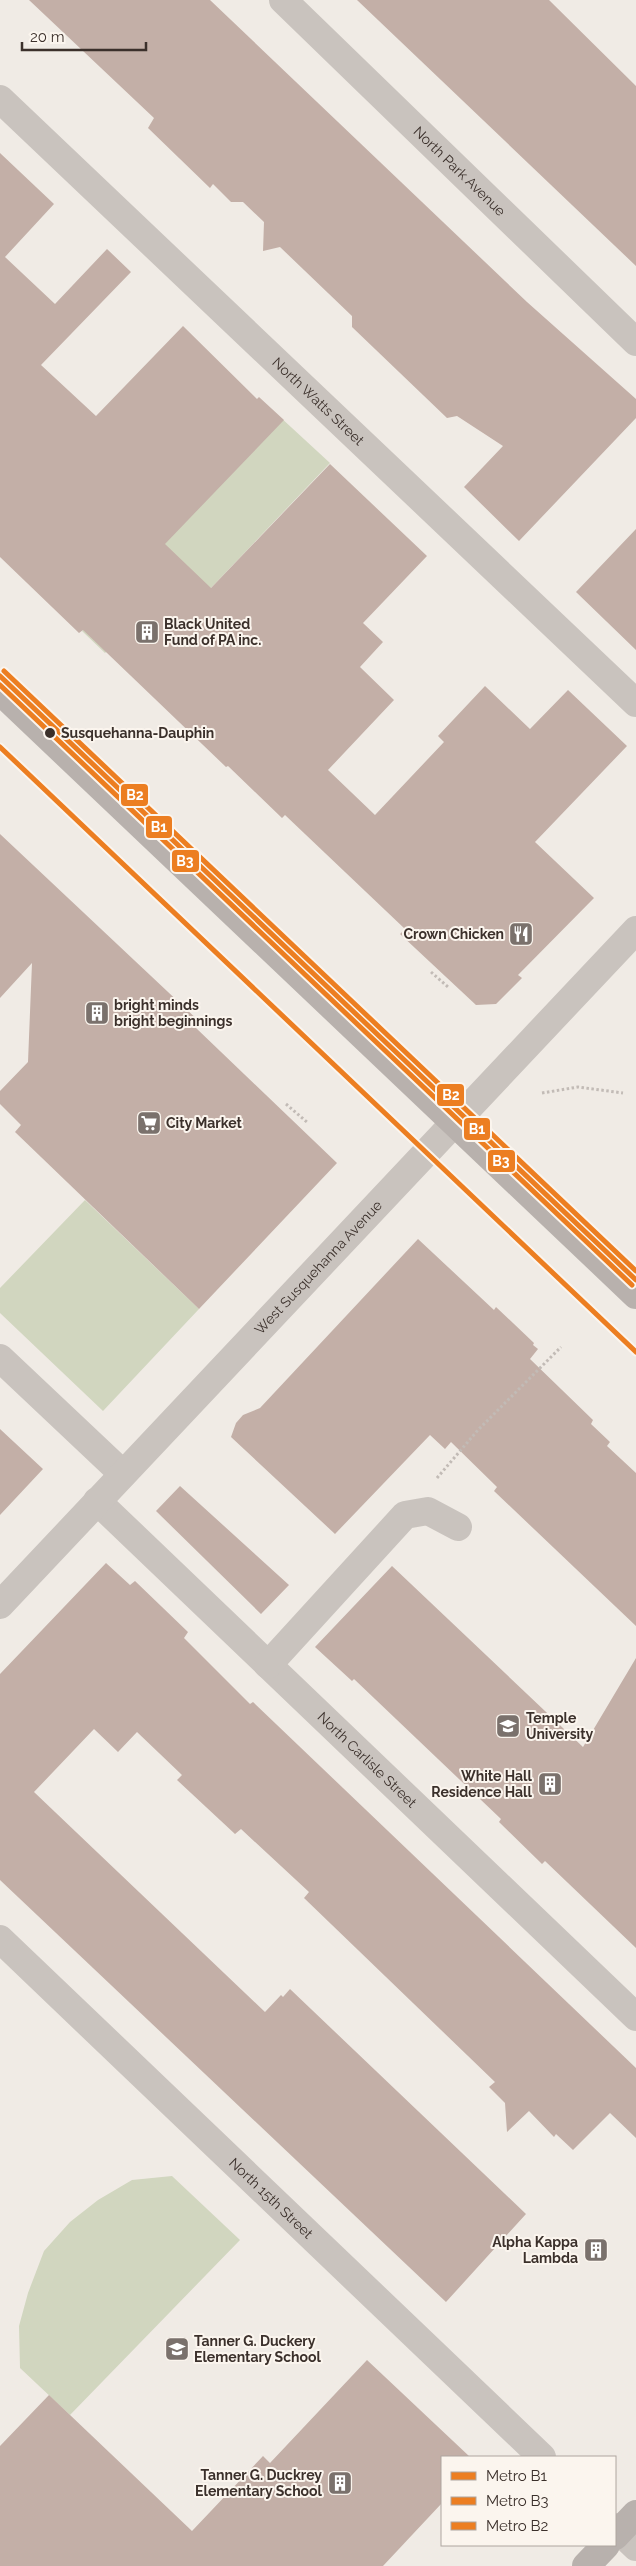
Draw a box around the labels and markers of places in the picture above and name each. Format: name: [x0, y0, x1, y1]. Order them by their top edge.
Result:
place label: Black United Fund of PA inc.: [164, 616, 261, 648]
building icon: Black United Fund of PA inc.: [134, 619, 160, 645]
place label: Susquehanna-Dauphin: [61, 725, 214, 741]
marker: Susquehanna-Dauphin: [43, 726, 57, 740]
restaurant icon: Crown Chicken: [508, 921, 534, 947]
place label: Crown Chicken: [403, 926, 504, 942]
place label: bright minds bright beginnings: [114, 997, 232, 1029]
building icon: bright minds bright beginnings: [84, 1000, 110, 1026]
supermarket icon: City Market: [136, 1110, 162, 1136]
place label: City Market: [166, 1115, 242, 1131]
place label: Temple University: [526, 1710, 593, 1742]
school or university icon: Temple University: [495, 1713, 521, 1739]
place label: White Hall Residence Hall: [431, 1768, 533, 1800]
building icon: White Hall Residence Hall: [537, 1771, 563, 1797]
place label: Alpha Kappa Lambda: [492, 2234, 578, 2266]
building icon: Alpha Kappa Lambda: [583, 2237, 609, 2263]
place label: Tanner G. Duckery Elementary School: [194, 2333, 322, 2365]
school or university icon: Tanner G. Duckery Elementary School: [164, 2336, 190, 2362]
place label: Tanner G. Duckrey Elementary School: [195, 2467, 323, 2499]
building icon: Tanner G. Duckrey Elementary School: [327, 2470, 353, 2496]

